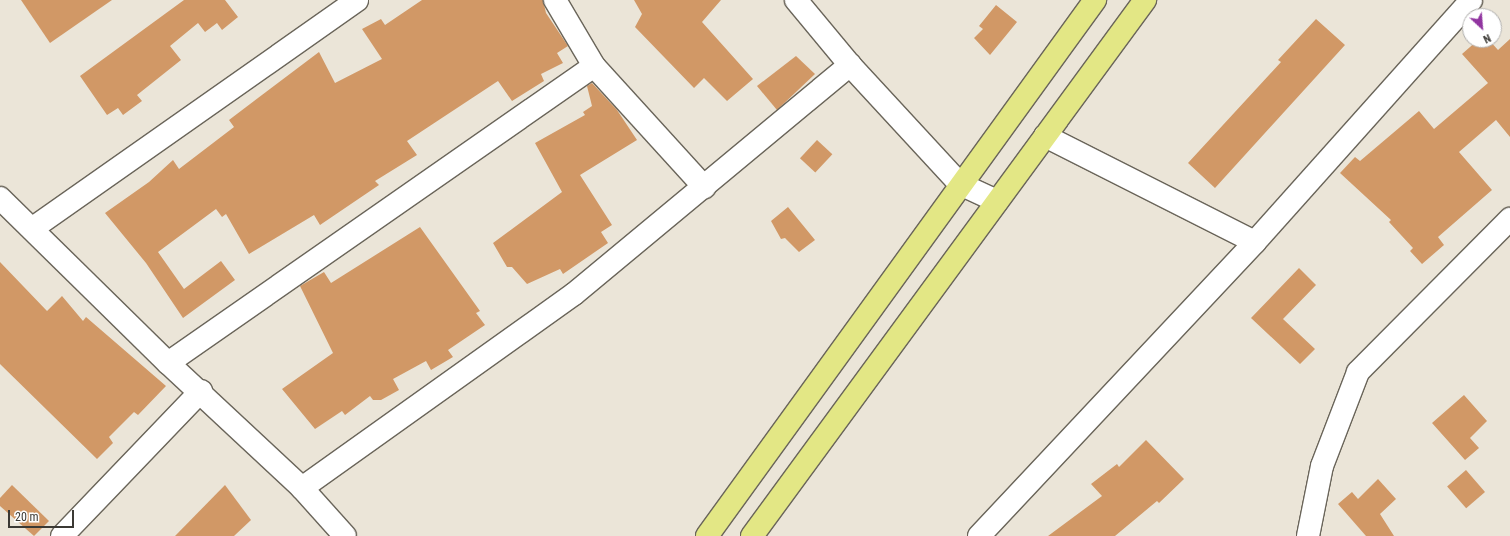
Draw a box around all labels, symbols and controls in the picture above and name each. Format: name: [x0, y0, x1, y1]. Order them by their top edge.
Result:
north arrow: [1462, 8, 1502, 48]
text: N: [1481, 31, 1493, 46]
scale bar: [10, 502, 76, 528]
text: 20 m: [15, 510, 39, 524]

